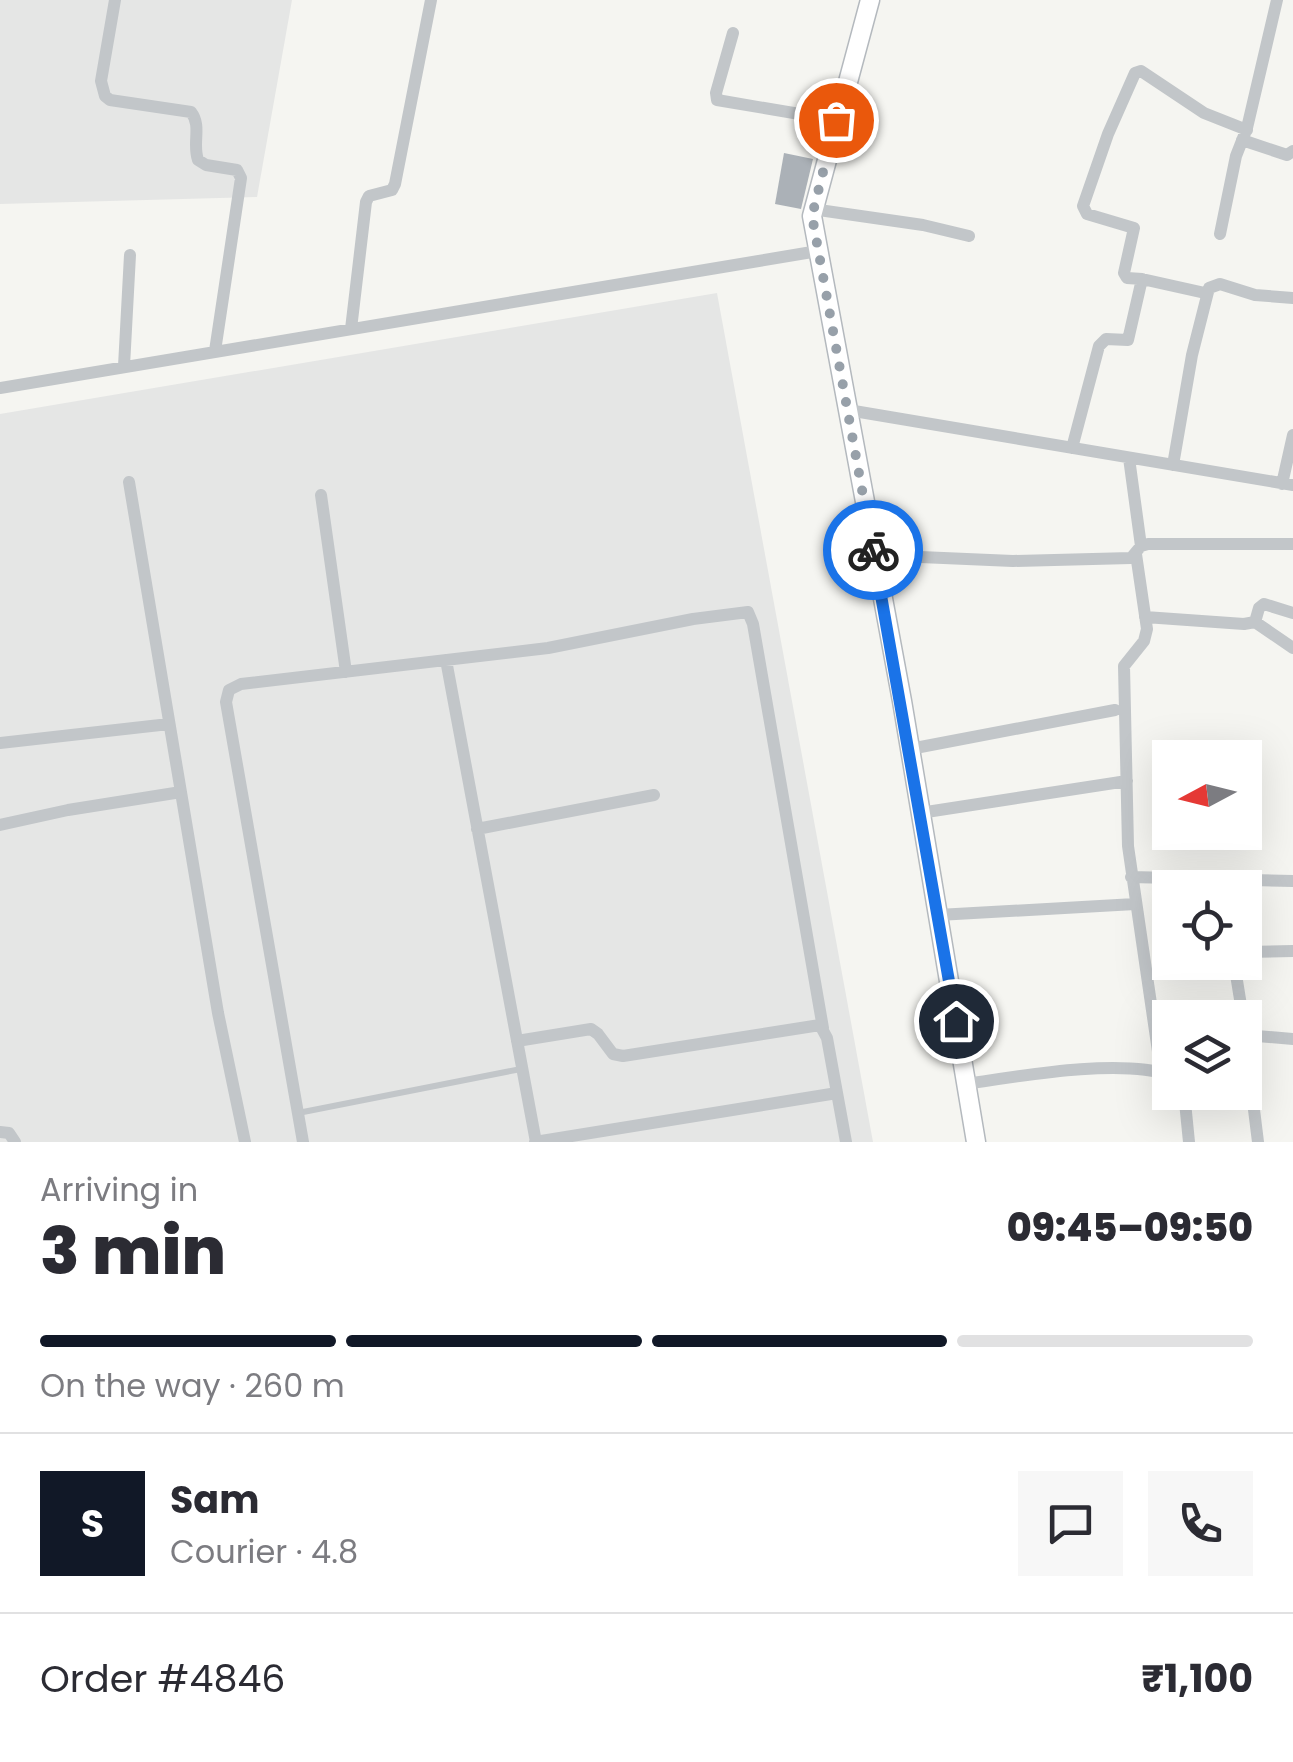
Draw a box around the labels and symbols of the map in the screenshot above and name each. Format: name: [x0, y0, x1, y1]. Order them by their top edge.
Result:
pin: [794, 78, 879, 163]
courier: [823, 500, 923, 600]
north arrow: [1152, 740, 1262, 850]
pin: [914, 979, 999, 1064]

